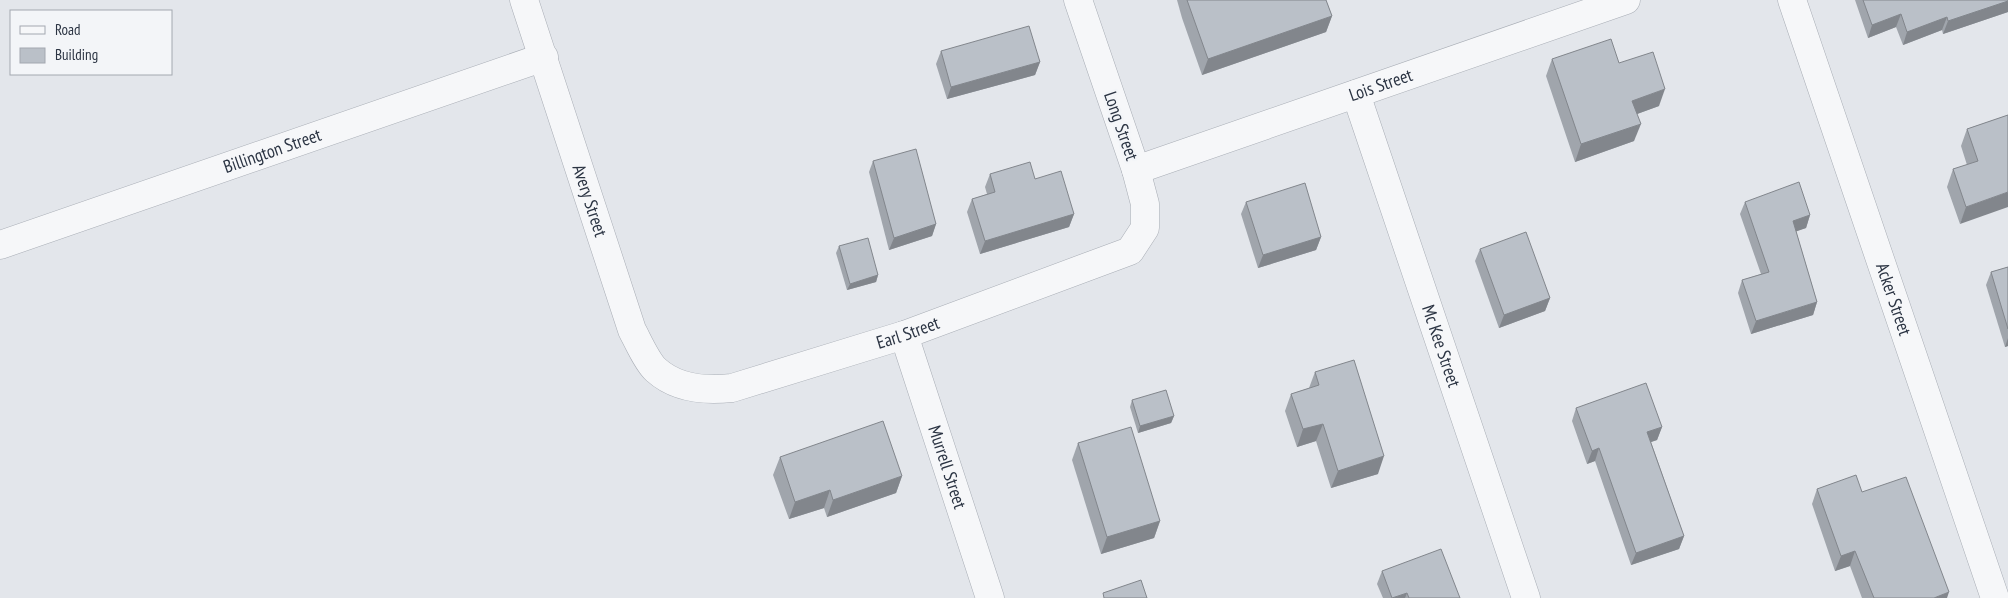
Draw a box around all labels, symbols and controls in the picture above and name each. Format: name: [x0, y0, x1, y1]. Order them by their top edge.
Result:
legend: [10, 10, 172, 75]
text: Road: [55, 20, 81, 39]
text: Building: [55, 45, 98, 64]
street label: Lois Street: [1346, 63, 1415, 106]
street label: Long Street: [1099, 88, 1144, 163]
street label: Billington Street: [220, 123, 324, 178]
street label: Avery Street: [568, 161, 613, 239]
street label: Acker Street: [1871, 260, 1917, 338]
street label: Mc Kee Street: [1417, 302, 1466, 390]
street label: Earl Street: [874, 311, 943, 354]
street label: Murrell Street: [923, 422, 972, 512]

